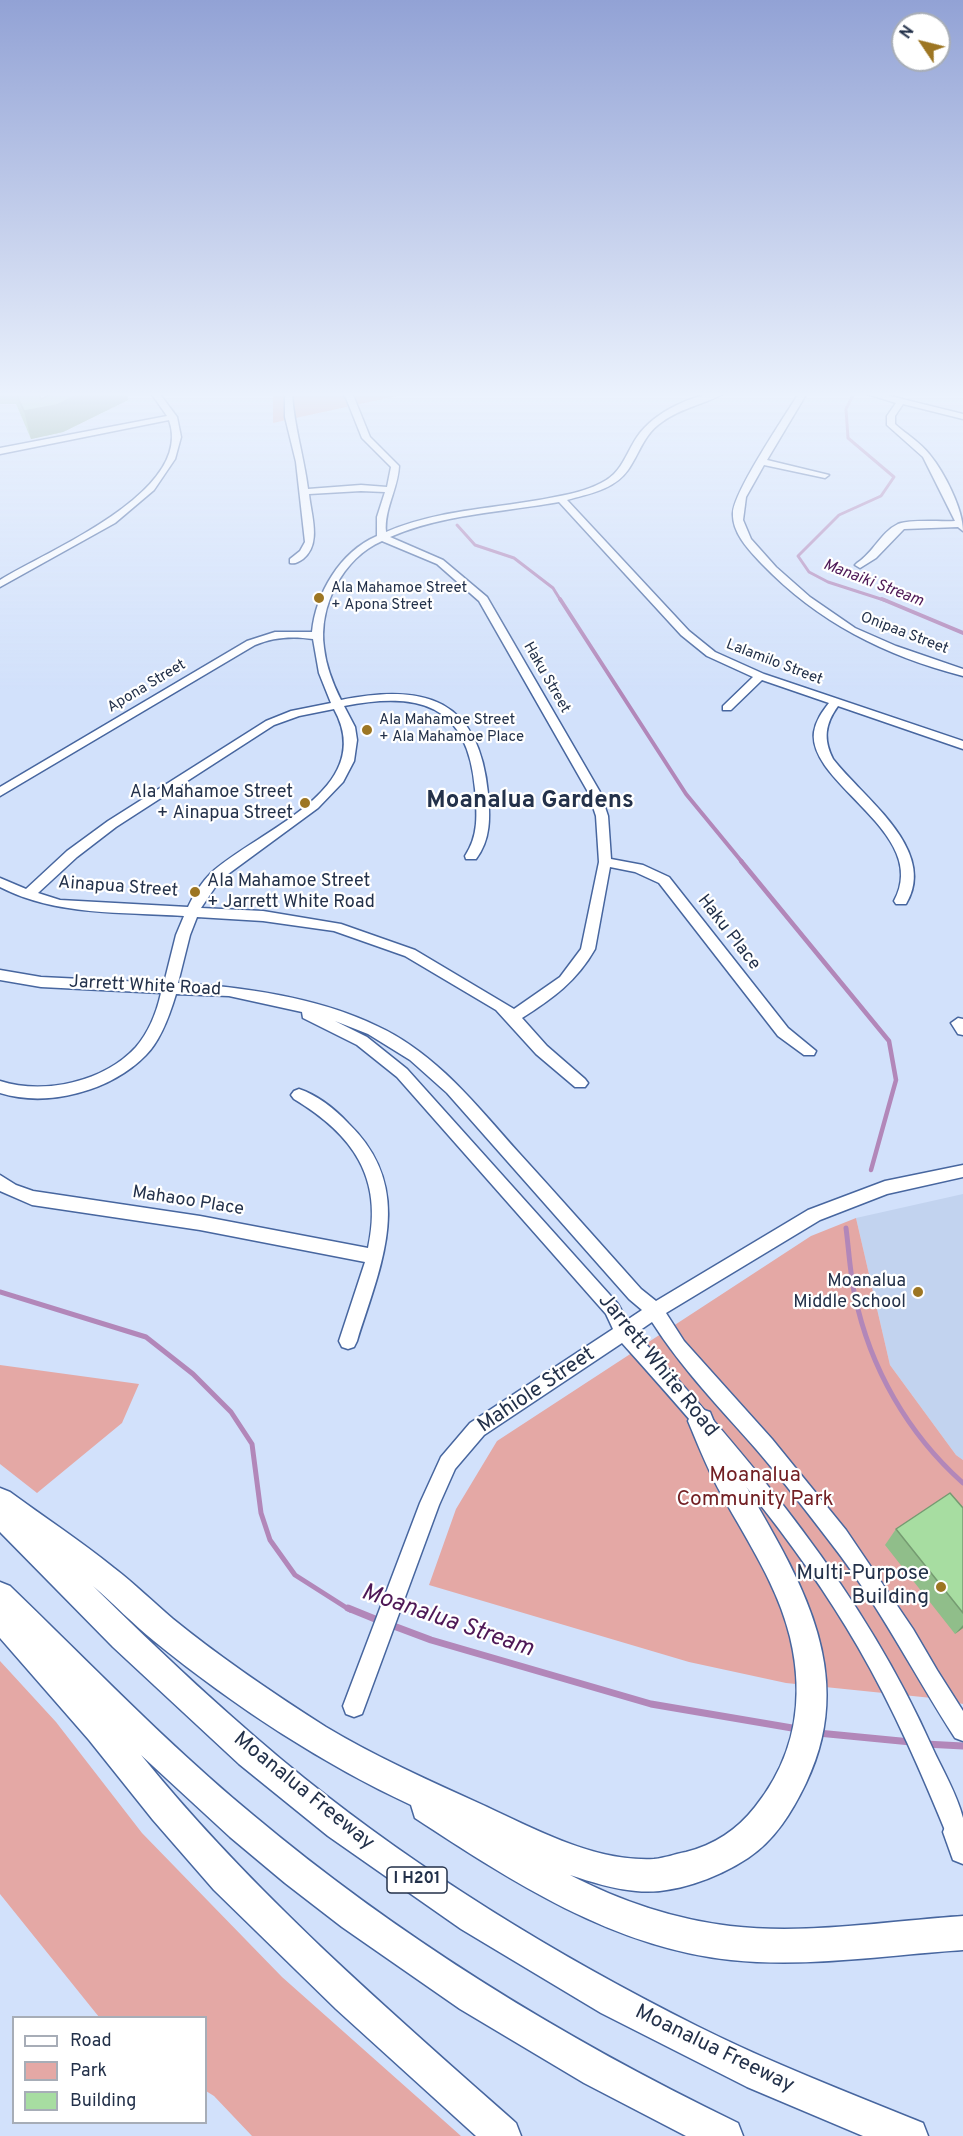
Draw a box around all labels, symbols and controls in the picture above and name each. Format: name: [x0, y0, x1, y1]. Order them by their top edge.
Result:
north arrow: [891, 12, 951, 72]
text: N: [896, 22, 919, 43]
water label: Manaiki Stream: [820, 556, 926, 612]
place label: Ala Mahamoe Street + Apona Street: [331, 580, 467, 615]
marker: Ala Mahamoe Street + Apona Street: [312, 591, 326, 605]
street label: Onipaa Street: [858, 609, 950, 659]
street label: Lalamilo Street: [723, 636, 825, 690]
street label: Haku Street: [518, 639, 574, 717]
street label: Apona Street: [104, 657, 190, 717]
place label: Ala Mahamoe Street + Ala Mahamoe Place: [379, 712, 524, 747]
marker: Ala Mahamoe Street + Ala Mahamoe Place: [360, 723, 374, 737]
place label: Ala Mahamoe Street + Ainapua Street: [130, 782, 293, 824]
district label: Moanalua Gardens: [426, 788, 634, 816]
marker: Ala Mahamoe Street + Ainapua Street: [298, 796, 312, 810]
place label: Ala Mahamoe Street + Jarrett White Road: [207, 871, 375, 914]
street label: Ainapua Street: [57, 873, 179, 903]
marker: Ala Mahamoe Street + Jarrett White Road: [188, 885, 202, 899]
street label: Haku Place: [692, 891, 764, 975]
street label: Jarrett White Road: [68, 972, 222, 1002]
street label: Mahaoo Place: [131, 1183, 245, 1221]
place label: Moanalua Middle School: [793, 1271, 906, 1314]
marker: Moanalua Middle School: [911, 1285, 925, 1299]
street label: Jarrett White Road: [591, 1289, 723, 1443]
street label: Mahiole Street: [474, 1343, 600, 1439]
park label: Moanalua Community Park: [676, 1464, 834, 1514]
place label: Multi-Purpose Building: [796, 1562, 929, 1612]
water label: Moanalua Stream: [357, 1579, 537, 1665]
marker: Multi-Purpose Building: [934, 1580, 948, 1594]
street label: Moanalua Freeway: [227, 1727, 379, 1857]
road number: I H201: [387, 1867, 447, 1893]
street label: Moanalua Freeway: [630, 2000, 798, 2100]
legend: [12, 2016, 207, 2124]
text: Road: [70, 2030, 112, 2053]
text: Park: [70, 2060, 107, 2083]
text: Building: [70, 2090, 136, 2113]

